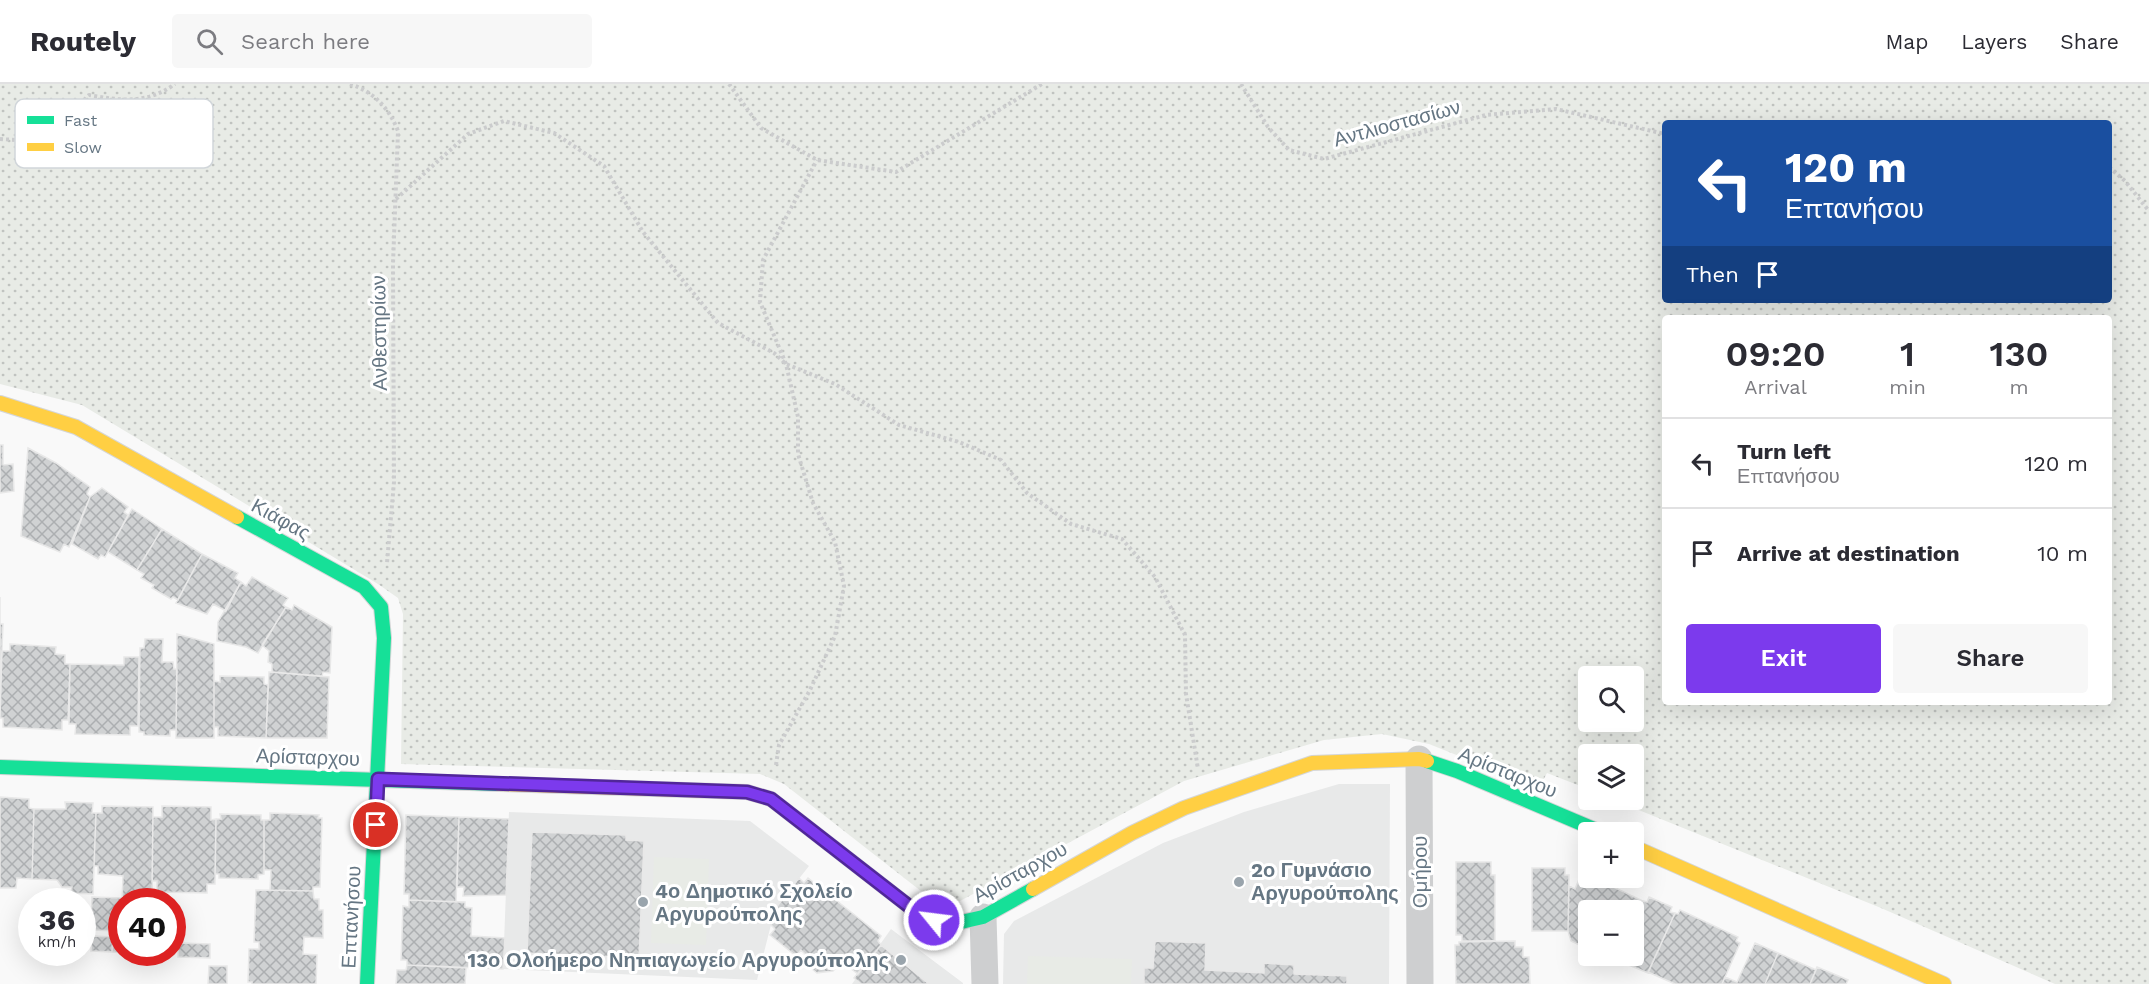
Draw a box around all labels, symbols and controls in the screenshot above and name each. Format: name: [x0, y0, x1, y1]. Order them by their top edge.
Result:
search box: [172, 14, 592, 68]
text: Routely: [30, 25, 136, 58]
icon: search: [193, 25, 226, 58]
text: Search here: [241, 29, 370, 54]
text: Map: [1885, 29, 1928, 54]
text: Layers: [1961, 29, 2027, 54]
text: Share: [2060, 29, 2119, 54]
street label: Αντλιοστασίων: [1331, 95, 1463, 151]
legend: [15, 99, 213, 168]
text: Fast: [64, 111, 97, 130]
text: Slow: [64, 138, 102, 157]
text: 120 m: [1785, 143, 1907, 192]
icon: left: [1686, 144, 1764, 222]
text: Επτανήσου: [1785, 193, 1924, 225]
icon: arrive: [1751, 258, 1784, 291]
text: Then: [1686, 262, 1739, 287]
street label: Ανθεστηρίων: [366, 275, 392, 391]
text: 09:20: [1726, 333, 1826, 375]
text: 1: [1900, 333, 1915, 375]
text: 130: [1989, 333, 2048, 375]
text: Arrival: [1744, 375, 1807, 399]
text: min: [1889, 375, 1926, 399]
text: m: [2009, 375, 2028, 399]
text: Turn left: [1737, 439, 1831, 464]
icon: left: [1686, 447, 1719, 480]
text: 120 m: [2024, 451, 2088, 476]
text: Επτανήσου: [1737, 464, 1840, 488]
street label: Κιάφας: [247, 493, 315, 545]
icon: arrive: [1686, 537, 1719, 570]
text: Arrive at destination: [1737, 541, 1960, 566]
text: 10 m: [2037, 541, 2088, 566]
button: Exit: [1686, 624, 1881, 693]
button: Share: [1893, 624, 2088, 693]
map controls: [1578, 666, 1644, 966]
button: search: [1578, 666, 1644, 732]
street label: Αρίσταρχου: [1455, 741, 1561, 803]
street label: Αρίσταρχου: [256, 743, 360, 771]
button: layers: [1578, 744, 1644, 810]
pin: [350, 799, 401, 850]
icon: arrive: [359, 808, 392, 841]
button: +: [1578, 822, 1644, 888]
street label: Αρίσταρχου: [969, 836, 1071, 908]
street label: Ομήρου: [1408, 836, 1432, 908]
place label: 2ο Γυμνάσιο Αργυρούπολης: [1251, 858, 1399, 905]
street label: Επτανήσου: [336, 865, 366, 969]
marker: 2ο Γυμνάσιο Αργυρούπολης: [1232, 875, 1246, 889]
place label: 4ο Δημοτικό Σχολείο Αργυρούπολης: [655, 879, 853, 926]
speed limit sign: 40: [108, 888, 186, 966]
position arrow: [902, 888, 966, 952]
marker: 4ο Δημοτικό Σχολείο Αργυρούπολης: [636, 895, 650, 909]
button: −: [1578, 900, 1644, 966]
text: 36: [39, 902, 75, 937]
text: km/h: [38, 933, 76, 951]
place label: 13ο Ολοήμερο Νηπιαγωγείο Αργυρούπολης: [468, 948, 889, 972]
marker: 13ο Ολοήμερο Νηπιαγωγείο Αργυρούπολης: [894, 953, 908, 967]

